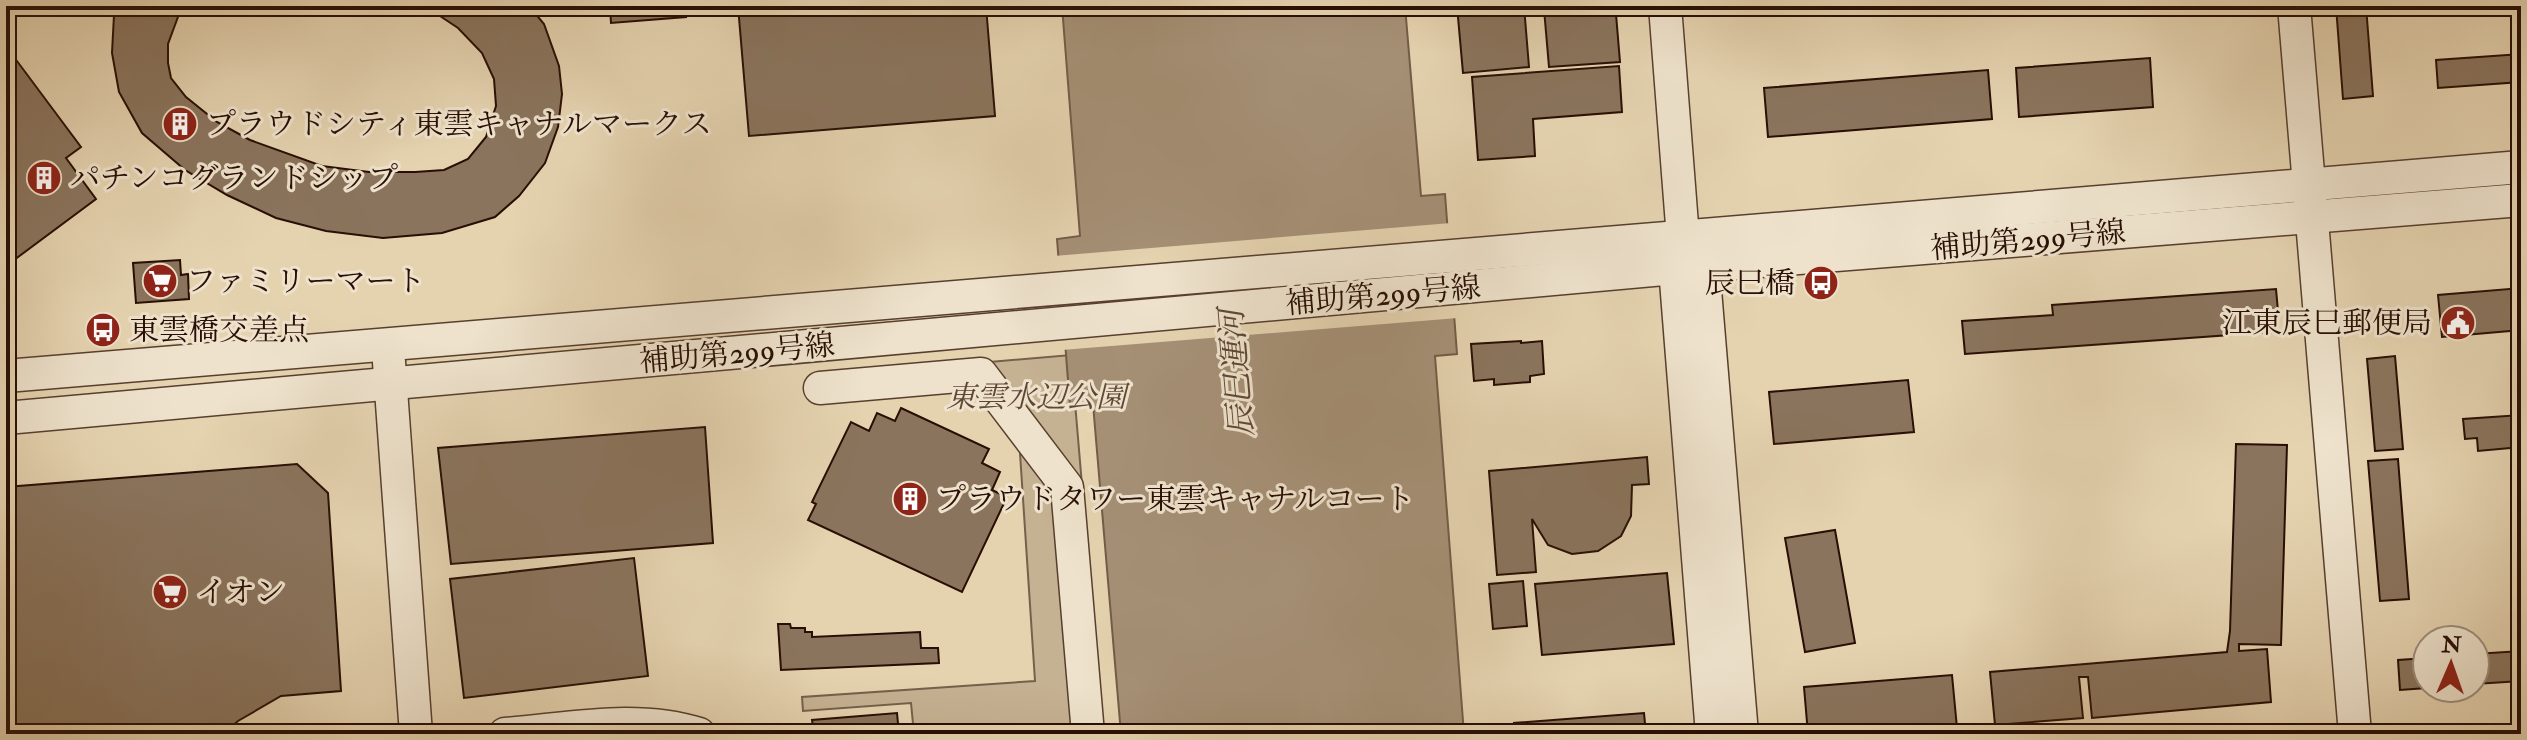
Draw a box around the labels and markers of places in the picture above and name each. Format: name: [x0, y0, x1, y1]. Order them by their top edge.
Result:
building icon: プラウドシティ東雲キャナルマークス: [161, 105, 199, 143]
place label: プラウドシティ東雲キャナルマークス: [206, 106, 712, 143]
building icon: パチンコグランドシップ: [25, 159, 63, 197]
place label: パチンコグランドシップ: [70, 160, 398, 197]
supermarket icon: ファミリーマート: [141, 262, 179, 300]
place label: ファミリーマート: [186, 263, 425, 300]
bus stop icon: 辰巳橋: [1802, 264, 1840, 302]
place label: 辰巳橋: [1705, 265, 1795, 302]
public building icon: 江東辰巳郵便局: [2439, 304, 2477, 342]
place label: 江東辰巳郵便局: [2222, 305, 2432, 342]
bus stop icon: 東雲橋交差点: [84, 311, 122, 349]
place label: 東雲橋交差点: [129, 312, 309, 349]
building icon: プラウドタワー東雲キャナルコート: [891, 480, 929, 518]
place label: プラウドタワー東雲キャナルコート: [936, 481, 1415, 518]
supermarket icon: イオン: [151, 573, 189, 611]
place label: イオン: [196, 574, 285, 611]

